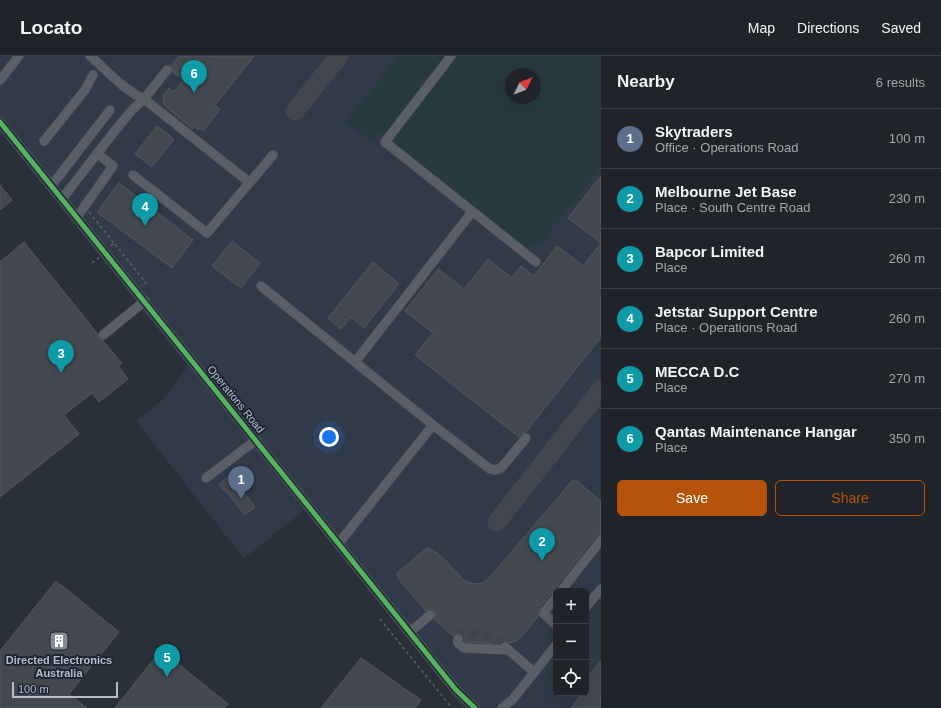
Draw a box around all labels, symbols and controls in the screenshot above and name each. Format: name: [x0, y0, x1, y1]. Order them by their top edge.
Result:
text: Locato: [20, 17, 82, 38]
text: Map: [748, 20, 775, 36]
text: Directions: [797, 20, 859, 36]
text: Saved: [881, 20, 921, 36]
pin: 6: [181, 60, 207, 93]
north arrow: [505, 68, 541, 104]
text: Nearby: [617, 72, 675, 91]
text: 6 results: [876, 75, 925, 90]
text: Skytraders: [655, 123, 733, 140]
text: 1: [626, 131, 634, 146]
text: 100 m: [889, 131, 925, 146]
text: Office · Operations Road: [655, 140, 799, 155]
text: Melbourne Jet Base: [655, 183, 797, 200]
text: 2: [626, 191, 634, 206]
text: 230 m: [889, 191, 925, 206]
pin: 4: [132, 193, 158, 226]
text: Place · South Centre Road: [655, 200, 810, 215]
text: Bapcor Limited: [655, 243, 764, 260]
text: 3: [626, 251, 634, 266]
text: 260 m: [889, 251, 925, 266]
text: Place: [655, 260, 688, 275]
text: Jetstar Support Centre: [655, 303, 818, 320]
text: 4: [626, 311, 634, 326]
text: 260 m: [889, 311, 925, 326]
text: Place · Operations Road: [655, 320, 797, 335]
pin: 3: [48, 340, 74, 373]
street label: Operations Road: [205, 363, 267, 435]
text: MECCA D.C: [655, 363, 739, 380]
text: 5: [626, 371, 634, 386]
text: 270 m: [889, 371, 925, 386]
text: Place: [655, 380, 688, 395]
text: Qantas Maintenance Hangar: [655, 423, 857, 440]
your location: [319, 427, 339, 447]
text: 6: [626, 431, 634, 446]
text: 350 m: [889, 431, 925, 446]
text: Place: [655, 440, 688, 455]
pin: 1: [228, 466, 254, 499]
button: Save: [617, 480, 767, 516]
button: Share: [775, 480, 925, 516]
pin: 2: [529, 528, 555, 561]
map controls: [553, 588, 589, 696]
button: +: [553, 588, 589, 624]
button: −: [553, 624, 589, 660]
building icon: Directed Electronics Australia: [48, 630, 70, 652]
pin: 5: [154, 644, 180, 677]
place label: Directed Electronics Australia: [6, 654, 112, 679]
button: locate: [553, 660, 589, 696]
scale bar: [12, 680, 118, 699]
text: 100 m: [18, 683, 49, 695]

